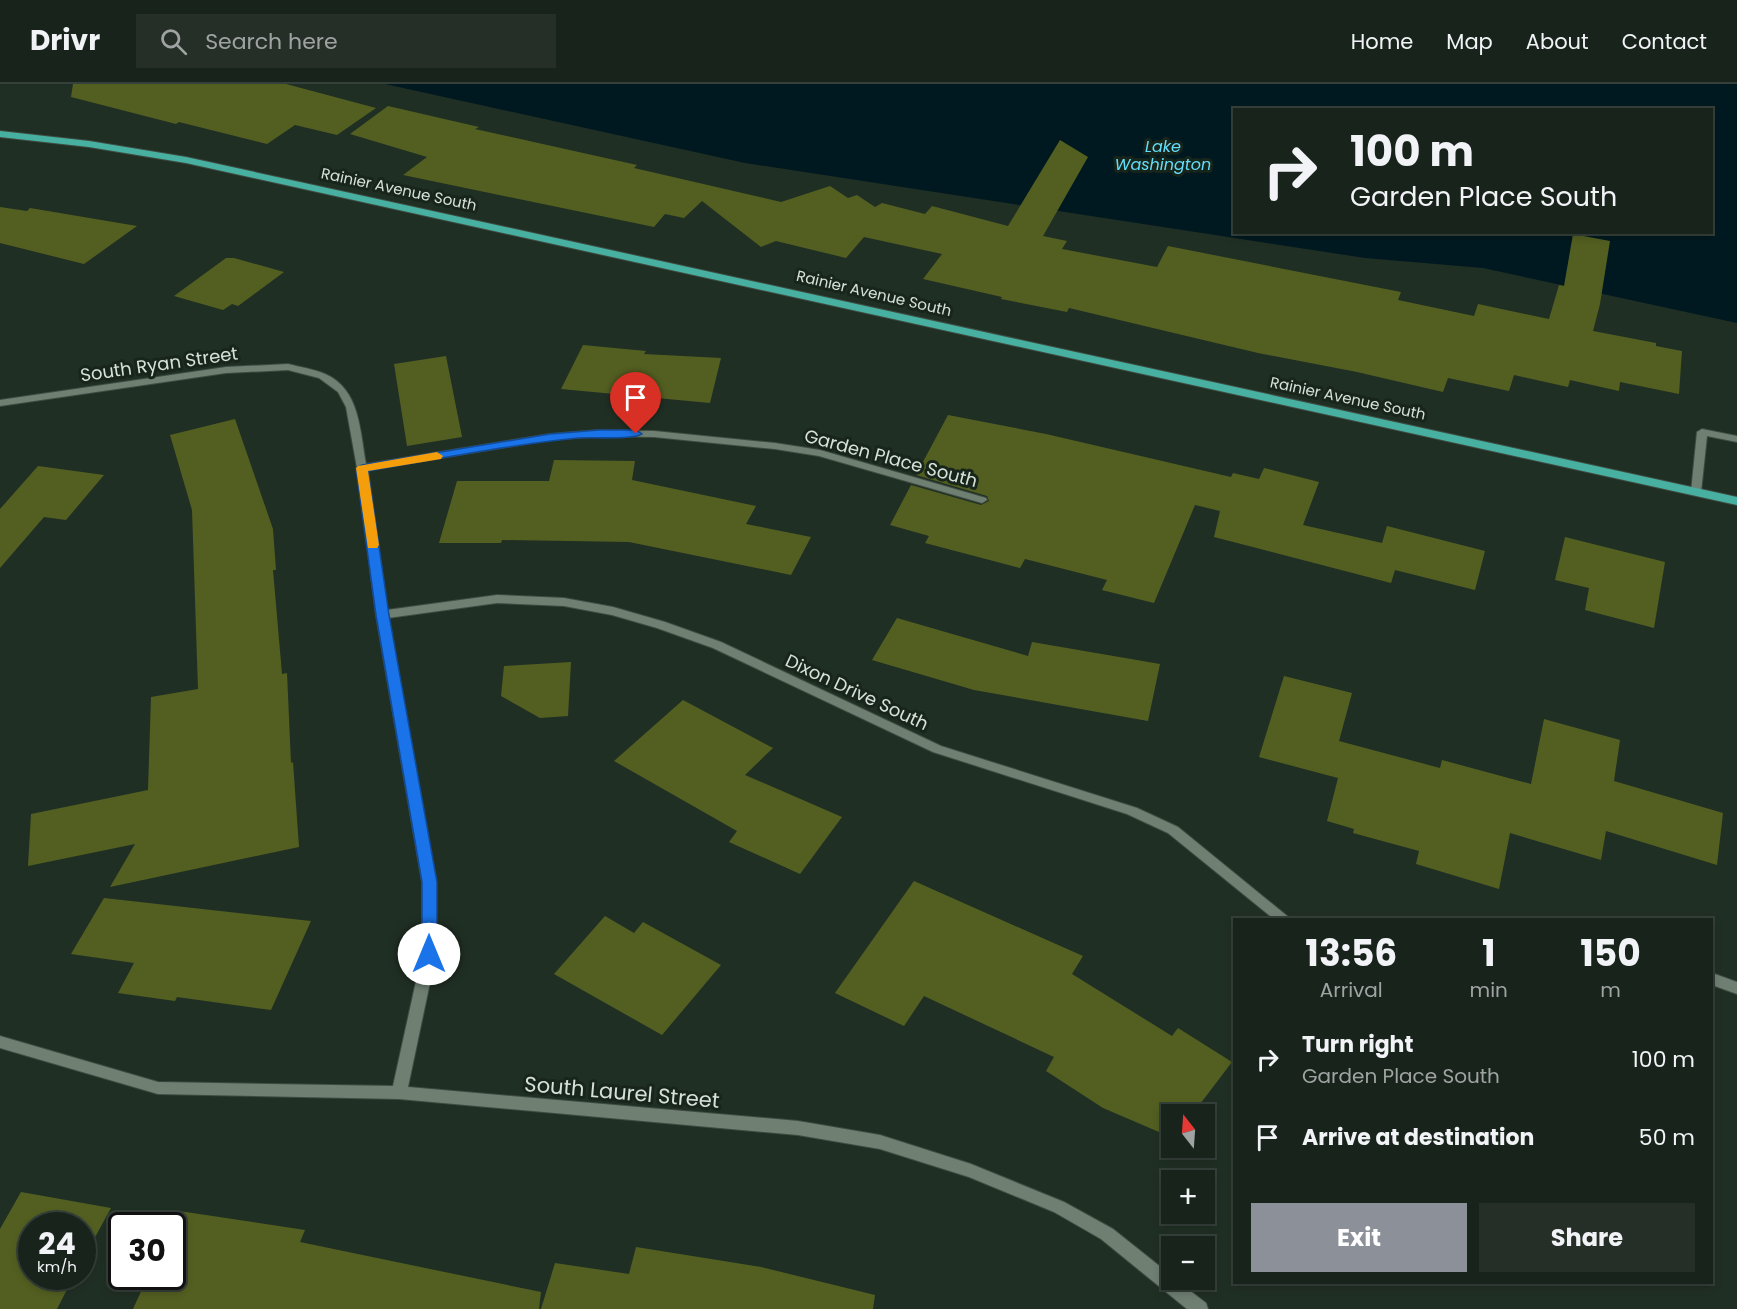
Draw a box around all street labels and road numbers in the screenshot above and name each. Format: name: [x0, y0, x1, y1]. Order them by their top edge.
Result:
street label: Rainier Avenue South: [319, 162, 479, 216]
street label: Rainier Avenue South: [794, 265, 954, 321]
street label: South Ryan Street: [79, 341, 239, 387]
street label: Rainier Avenue South: [1268, 371, 1428, 425]
street label: Garden Place South: [802, 423, 980, 493]
street label: Dixon Drive South: [781, 648, 933, 736]
street label: South Laurel Street: [523, 1069, 721, 1115]

